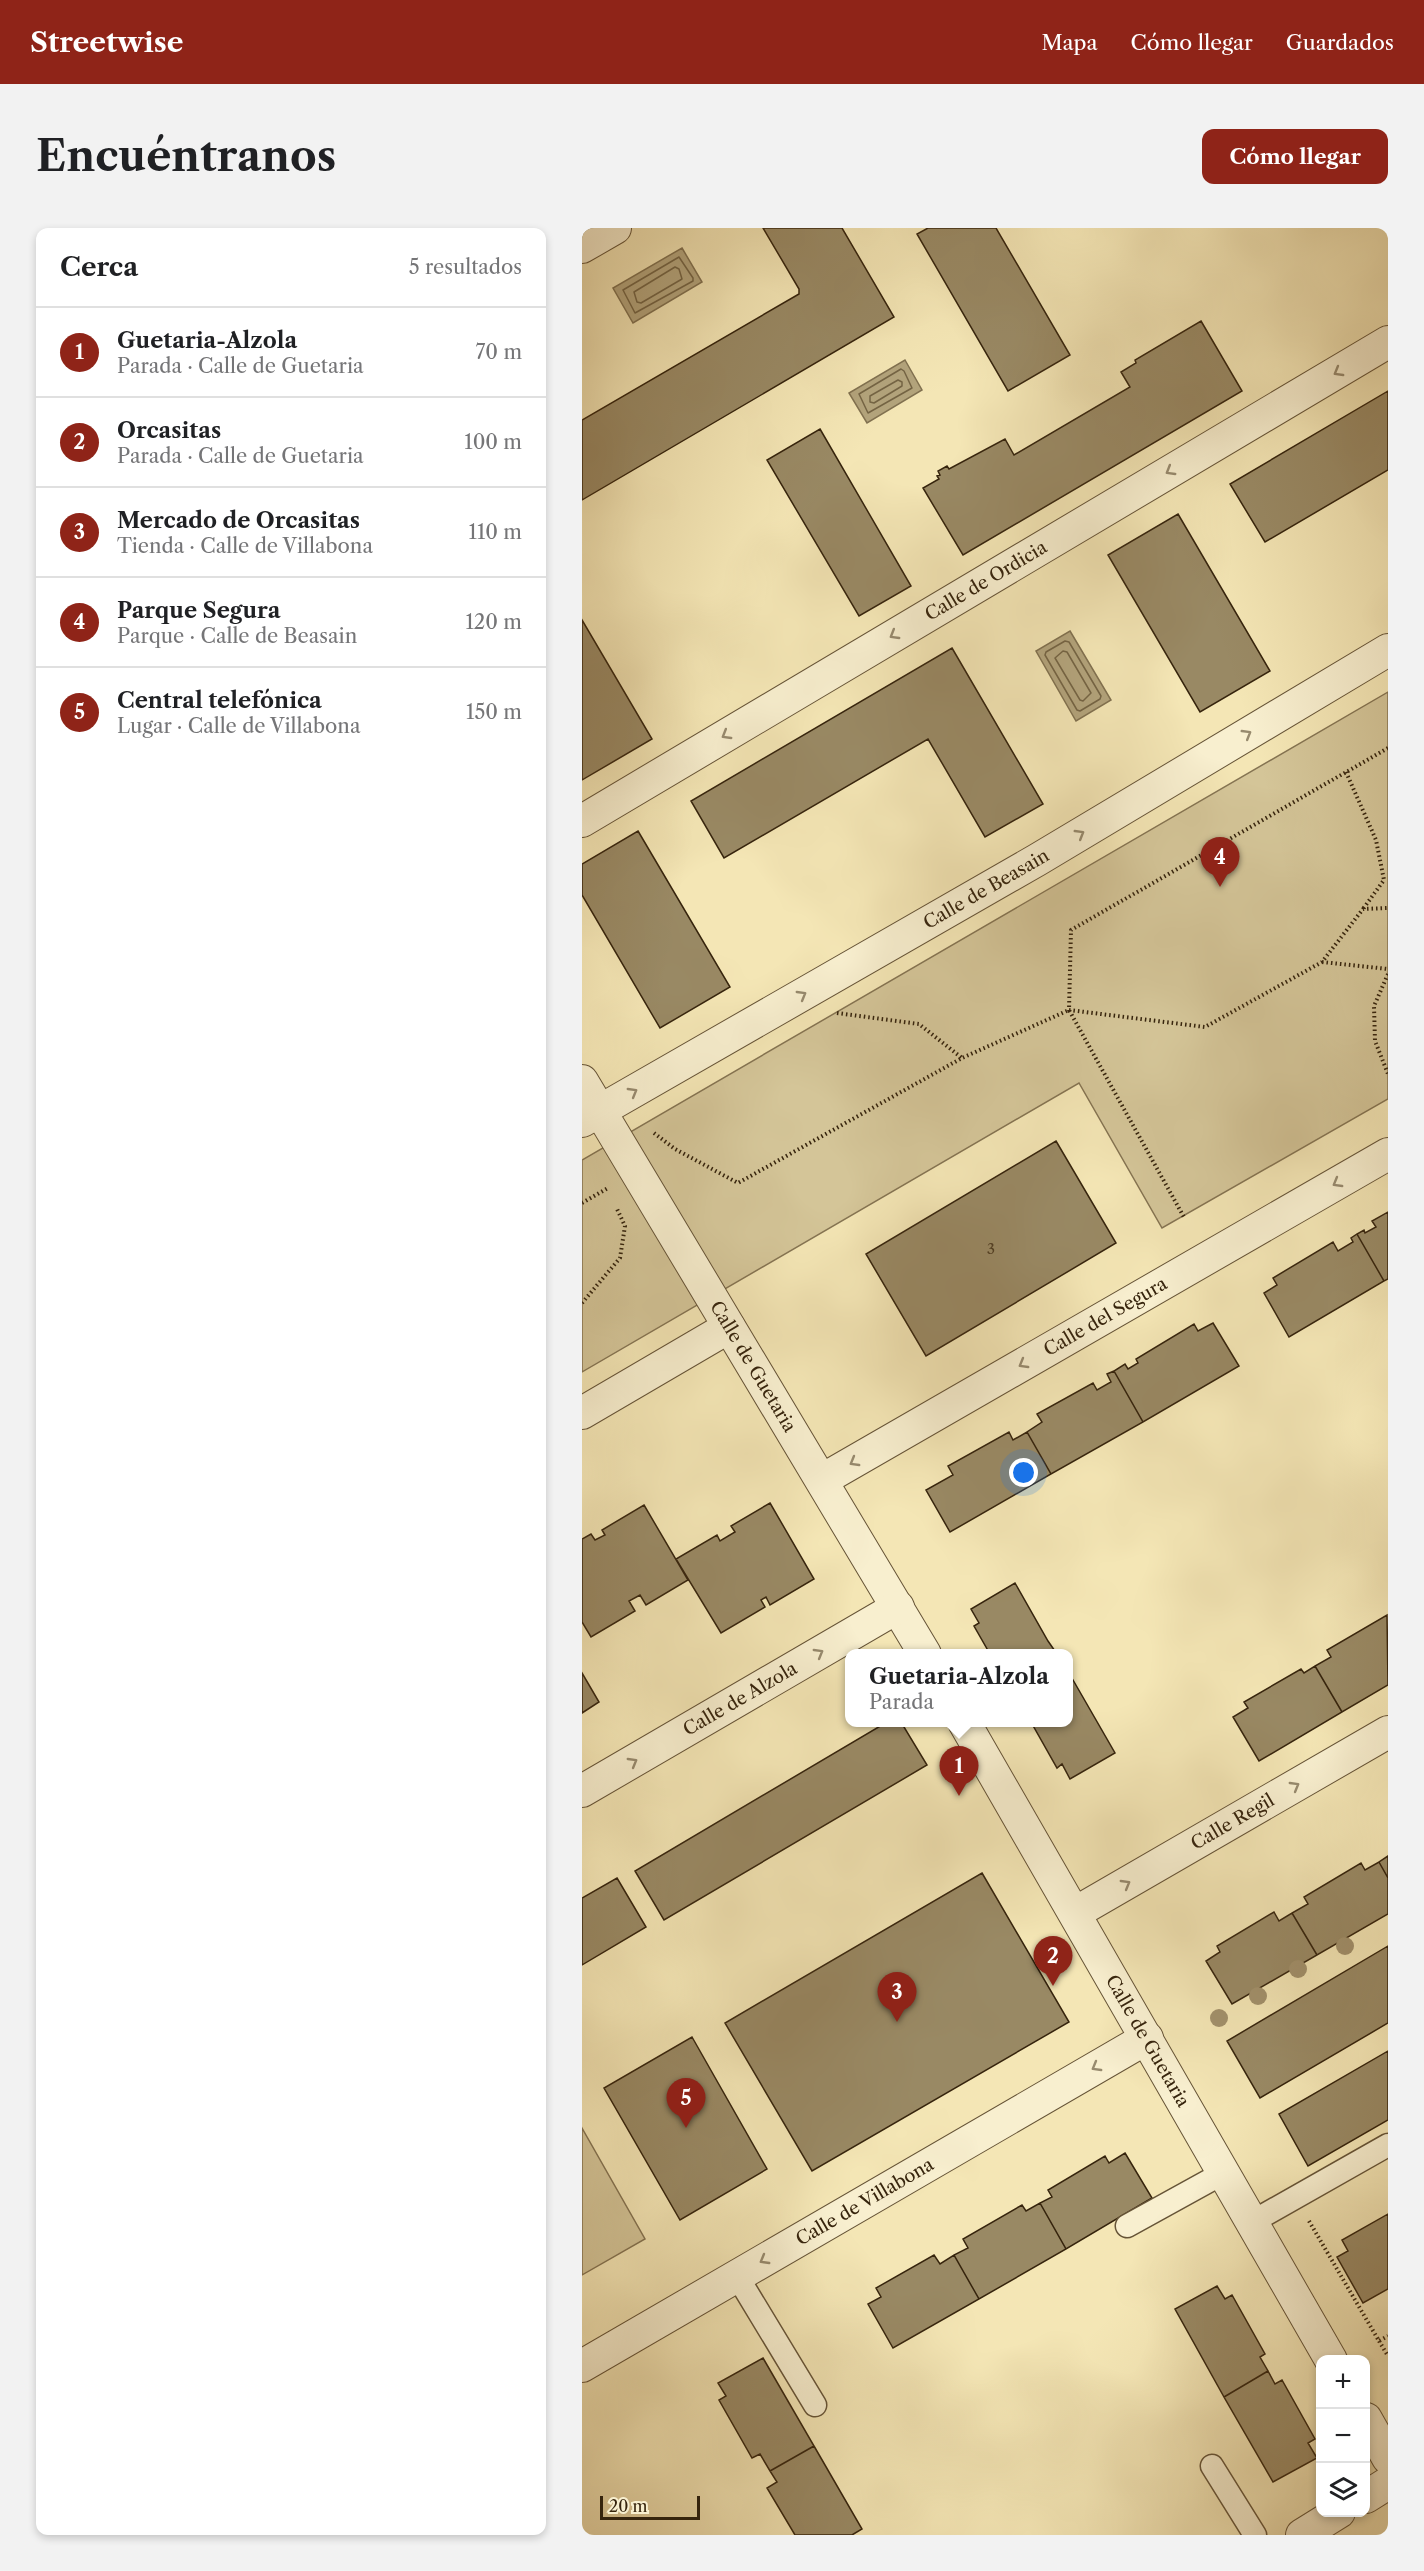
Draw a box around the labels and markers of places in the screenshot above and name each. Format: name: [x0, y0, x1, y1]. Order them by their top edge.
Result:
pin: 4: [1200, 838, 1240, 887]
pin: 1: [940, 1746, 979, 1796]
pin: 2: [1034, 1936, 1072, 1986]
pin: 3: [878, 1972, 916, 2022]
pin: 5: [666, 2078, 706, 2128]

